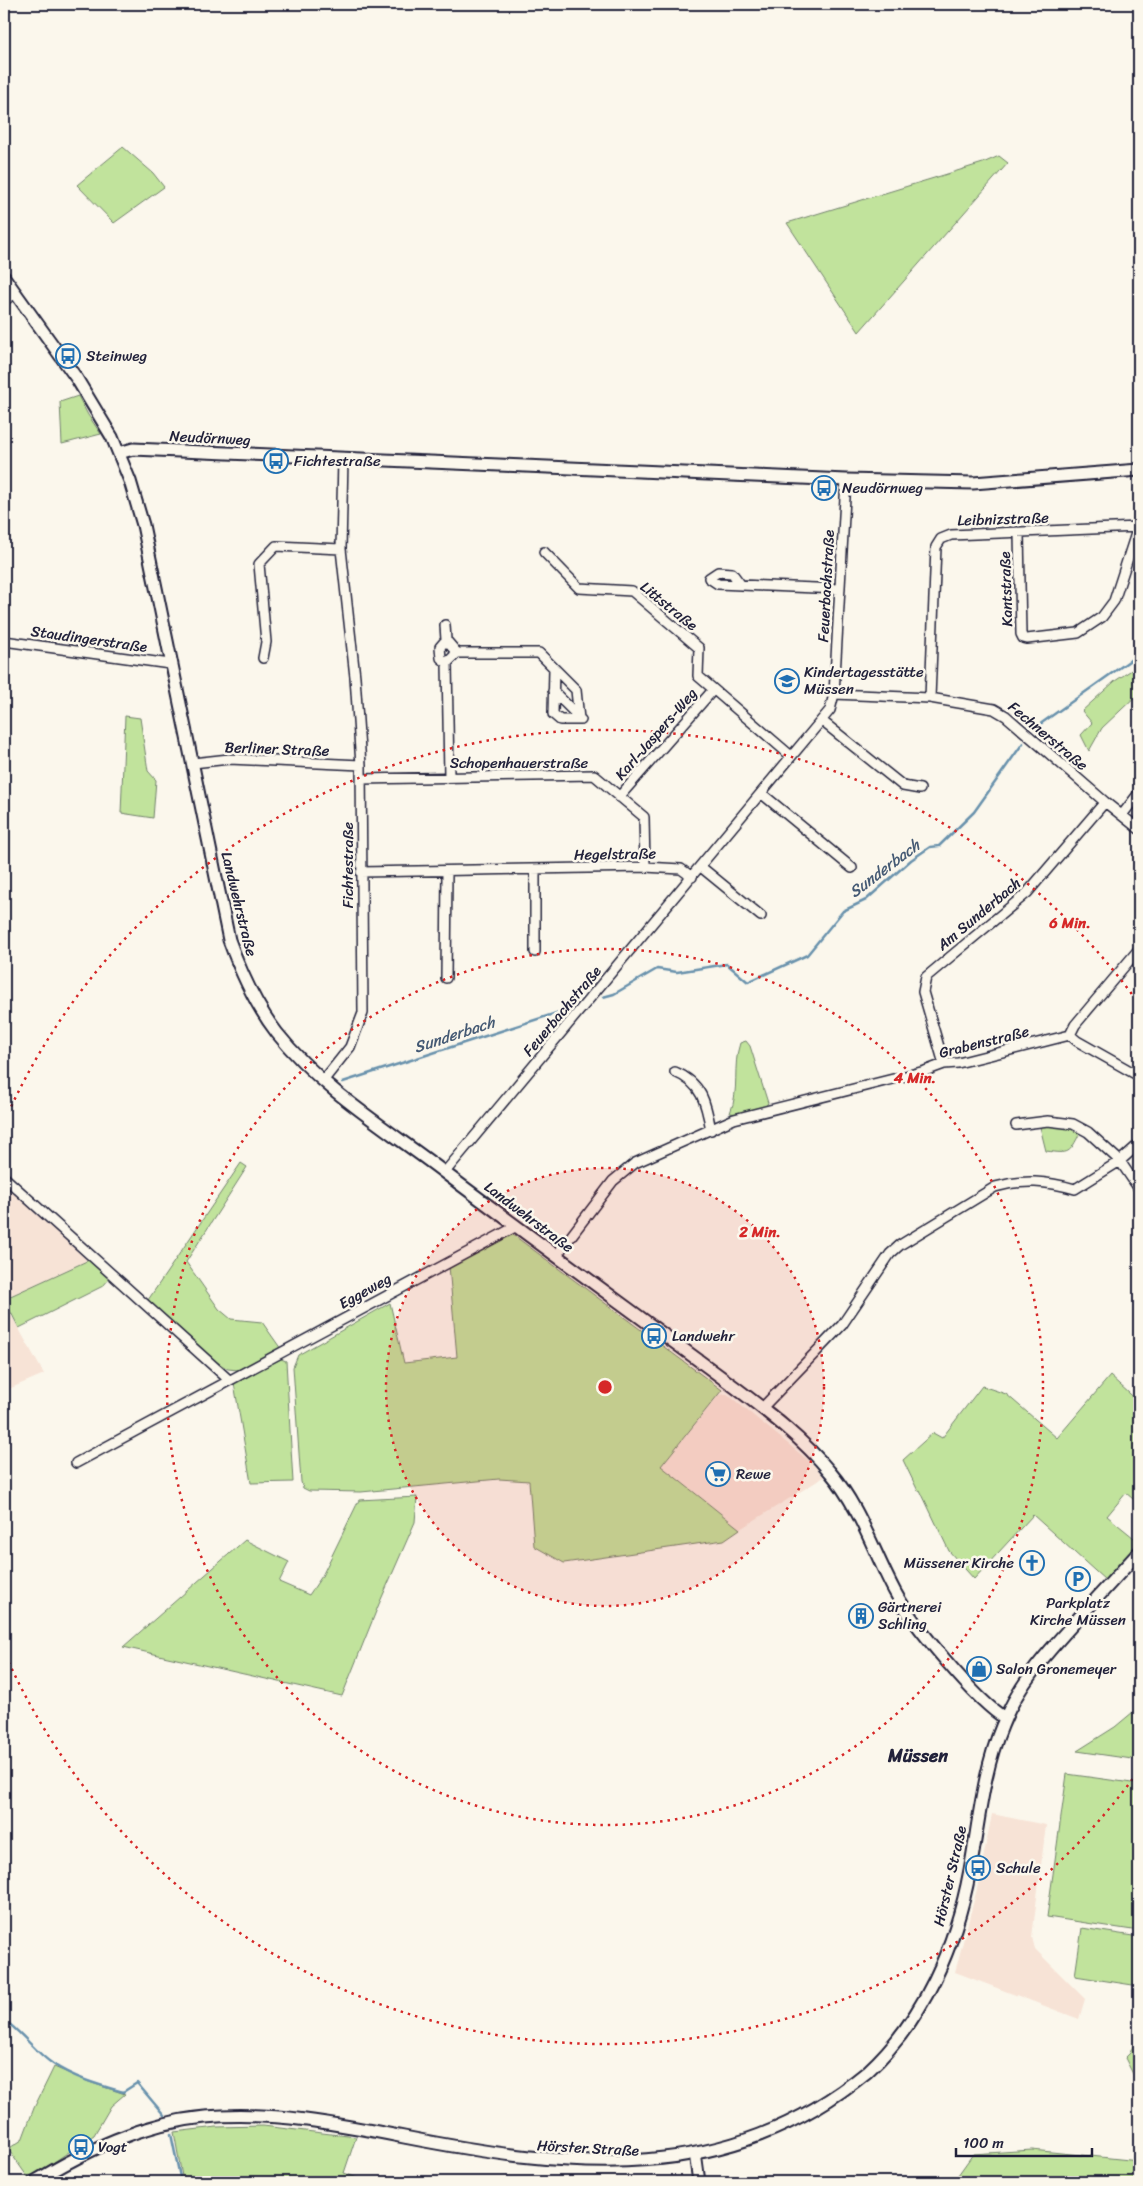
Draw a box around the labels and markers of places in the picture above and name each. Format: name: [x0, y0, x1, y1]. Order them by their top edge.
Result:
bus stop icon: Steinweg: [55, 343, 81, 369]
place label: Steinweg: [86, 343, 148, 369]
bus stop icon: Fichtestraße: [263, 448, 289, 474]
place label: Fichtestraße: [294, 448, 381, 474]
bus stop icon: Neudörnweg: [811, 475, 837, 501]
place label: Neudörnweg: [842, 475, 924, 501]
place label: Kindertagesstätte Müssen: [804, 659, 924, 702]
school or university icon: Kindertagesstätte Müssen: [774, 668, 800, 694]
bus stop icon: Landwehr: [641, 1323, 667, 1349]
place label: Landwehr: [672, 1323, 735, 1349]
centre of rings: [596, 1378, 614, 1396]
supermarket icon: Rewe: [705, 1461, 731, 1487]
place label: Rewe: [736, 1461, 771, 1487]
place label: Müssener Kirche: [904, 1550, 1014, 1576]
church icon: Müssener Kirche: [1019, 1550, 1045, 1576]
parking icon: Parkplatz Kirche Müssen: [1065, 1566, 1091, 1592]
place label: Parkplatz Kirche Müssen: [1030, 1590, 1126, 1633]
place label: Gärtnerei Schling: [878, 1594, 942, 1637]
building icon: Gärtnerei Schling: [848, 1603, 874, 1629]
shop icon: Salon Gronemeyer: [966, 1656, 992, 1682]
place label: Salon Gronemeyer: [996, 1656, 1117, 1682]
bus stop icon: Schule: [965, 1855, 991, 1881]
place label: Schule: [996, 1855, 1041, 1881]
bus stop icon: Vogt: [68, 2134, 94, 2160]
place label: Vogt: [98, 2134, 128, 2160]

